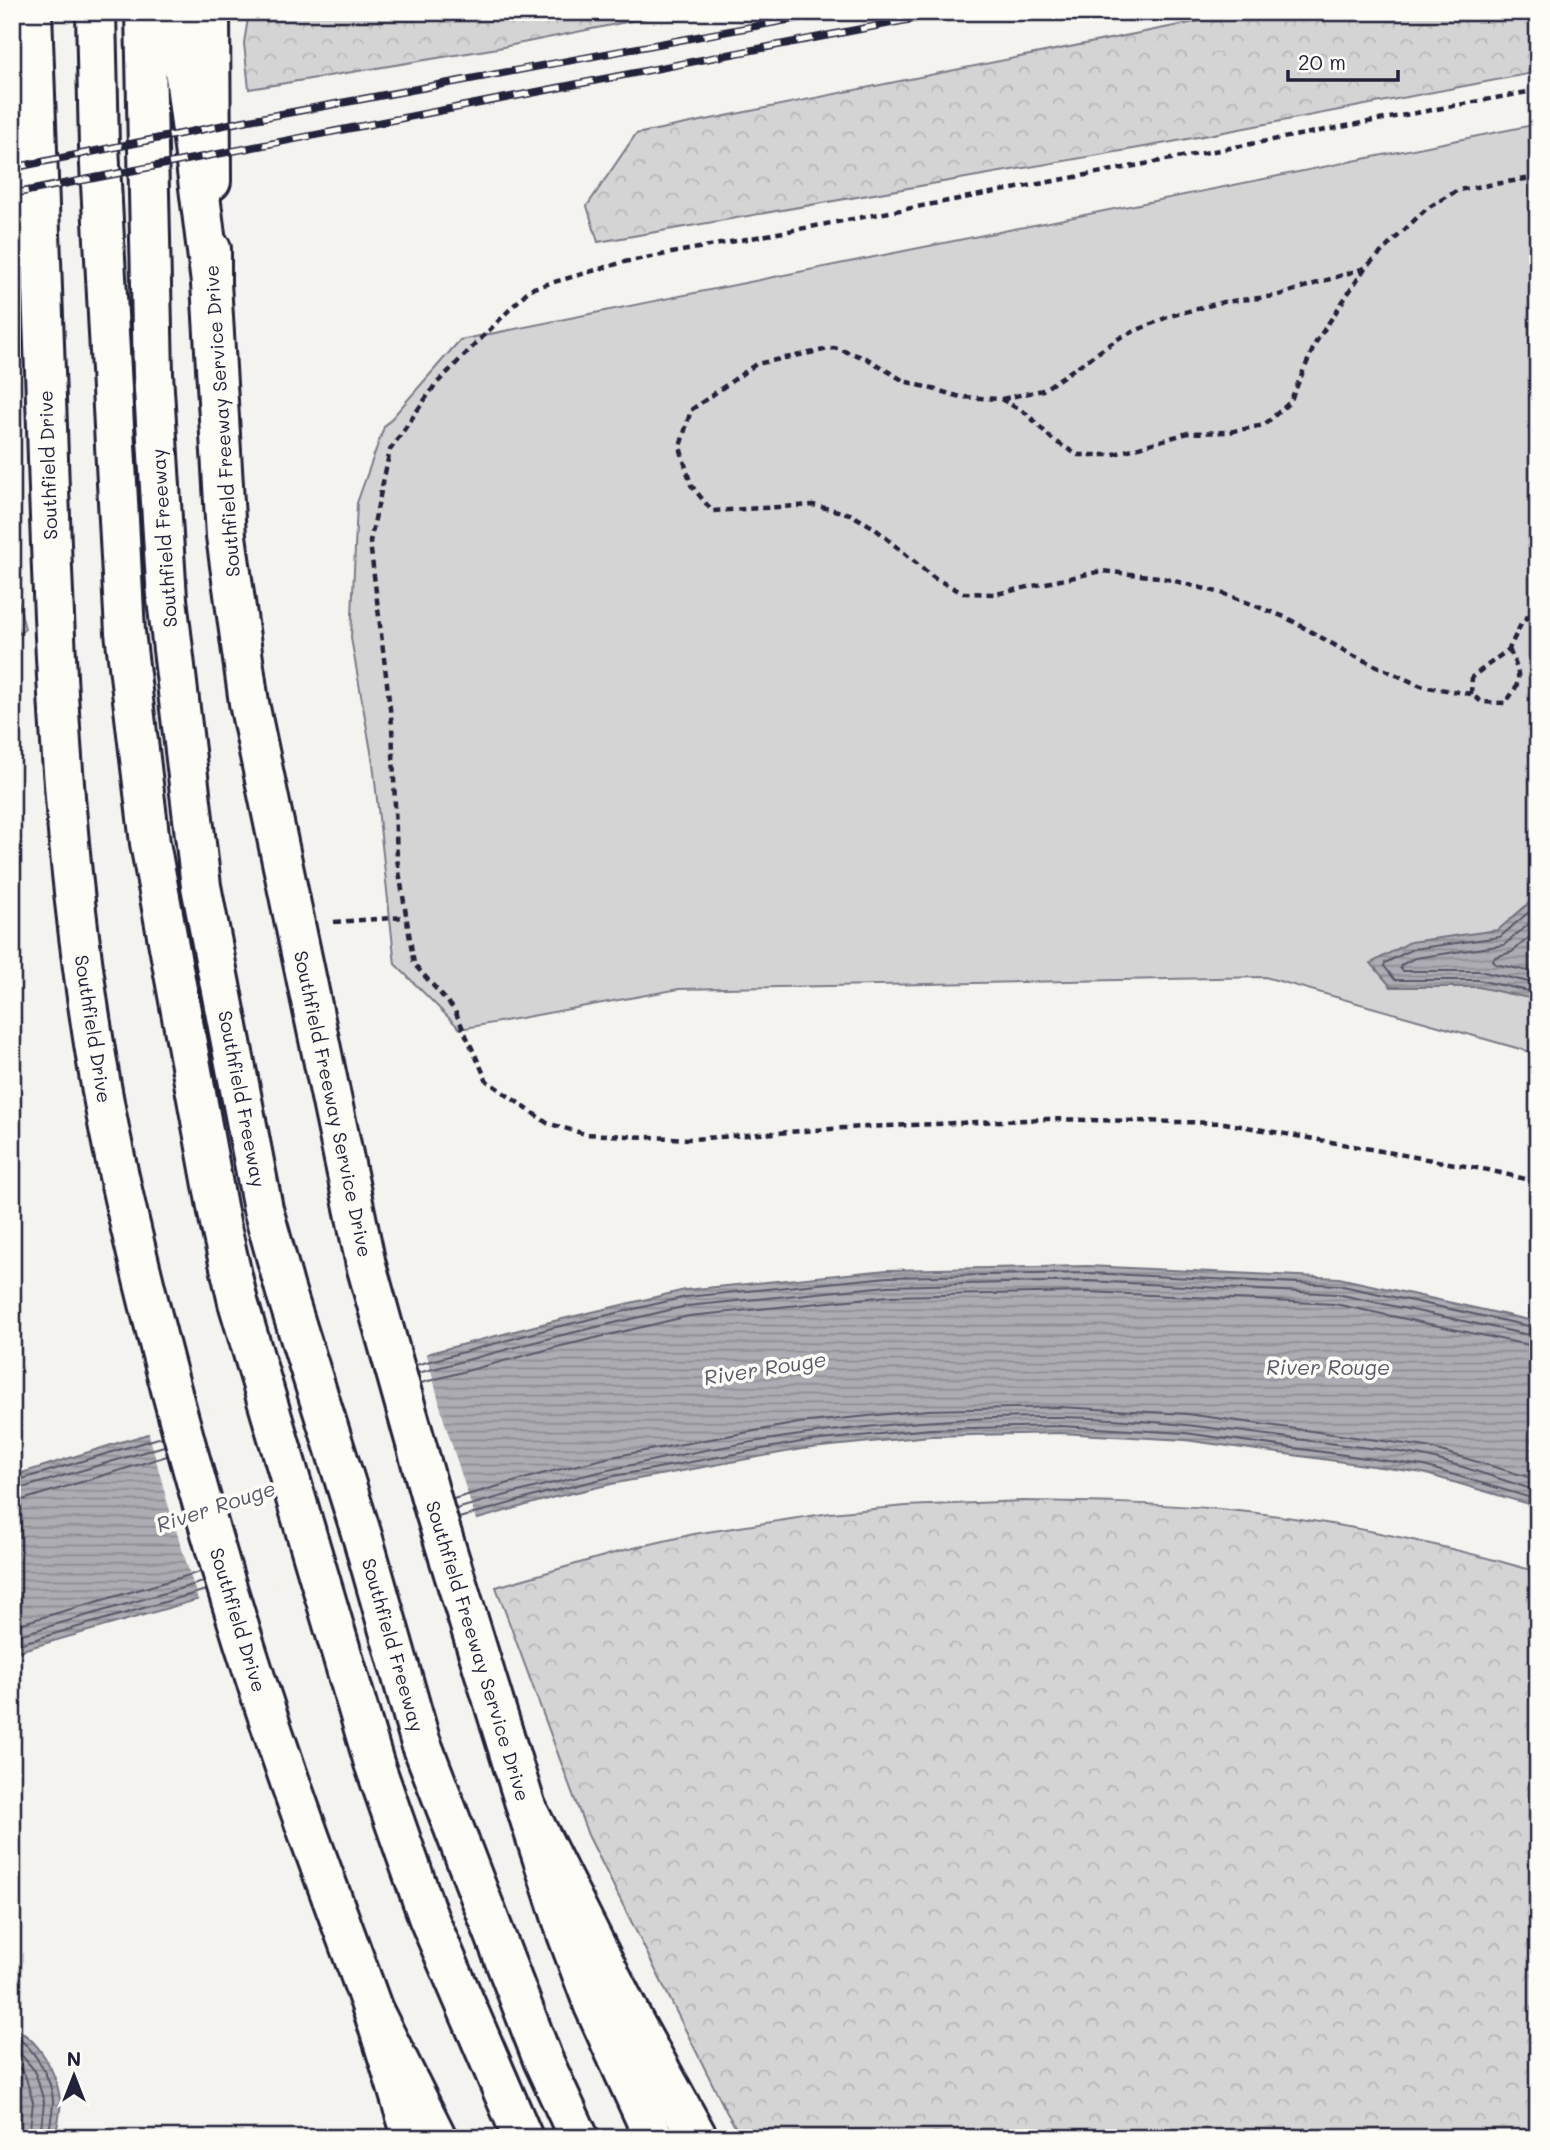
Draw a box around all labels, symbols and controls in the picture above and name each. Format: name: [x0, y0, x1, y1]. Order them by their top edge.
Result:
scale bar: [1288, 38, 1398, 82]
text: 20 m: [1298, 48, 1346, 75]
street label: Southfield Freeway Service Drive: [198, 264, 245, 578]
street label: Southfield Drive: [32, 390, 63, 540]
street label: Southfield Freeway: [145, 448, 182, 628]
street label: Southfield Freeway Service Drive: [289, 948, 378, 1259]
street label: Southfield Drive: [69, 953, 118, 1105]
street label: Southfield Freeway: [213, 1008, 272, 1189]
water label: River Rouge: [701, 1344, 828, 1391]
water label: River Rouge: [1266, 1353, 1390, 1380]
water label: River Rouge: [152, 1474, 279, 1538]
street label: Southfield Freeway Service Drive: [421, 1498, 536, 1804]
street label: Southfield Drive: [205, 1545, 272, 1695]
street label: Southfield Freeway: [357, 1555, 430, 1735]
north arrow: [38, 2042, 108, 2112]
text: N: [67, 2046, 81, 2071]

